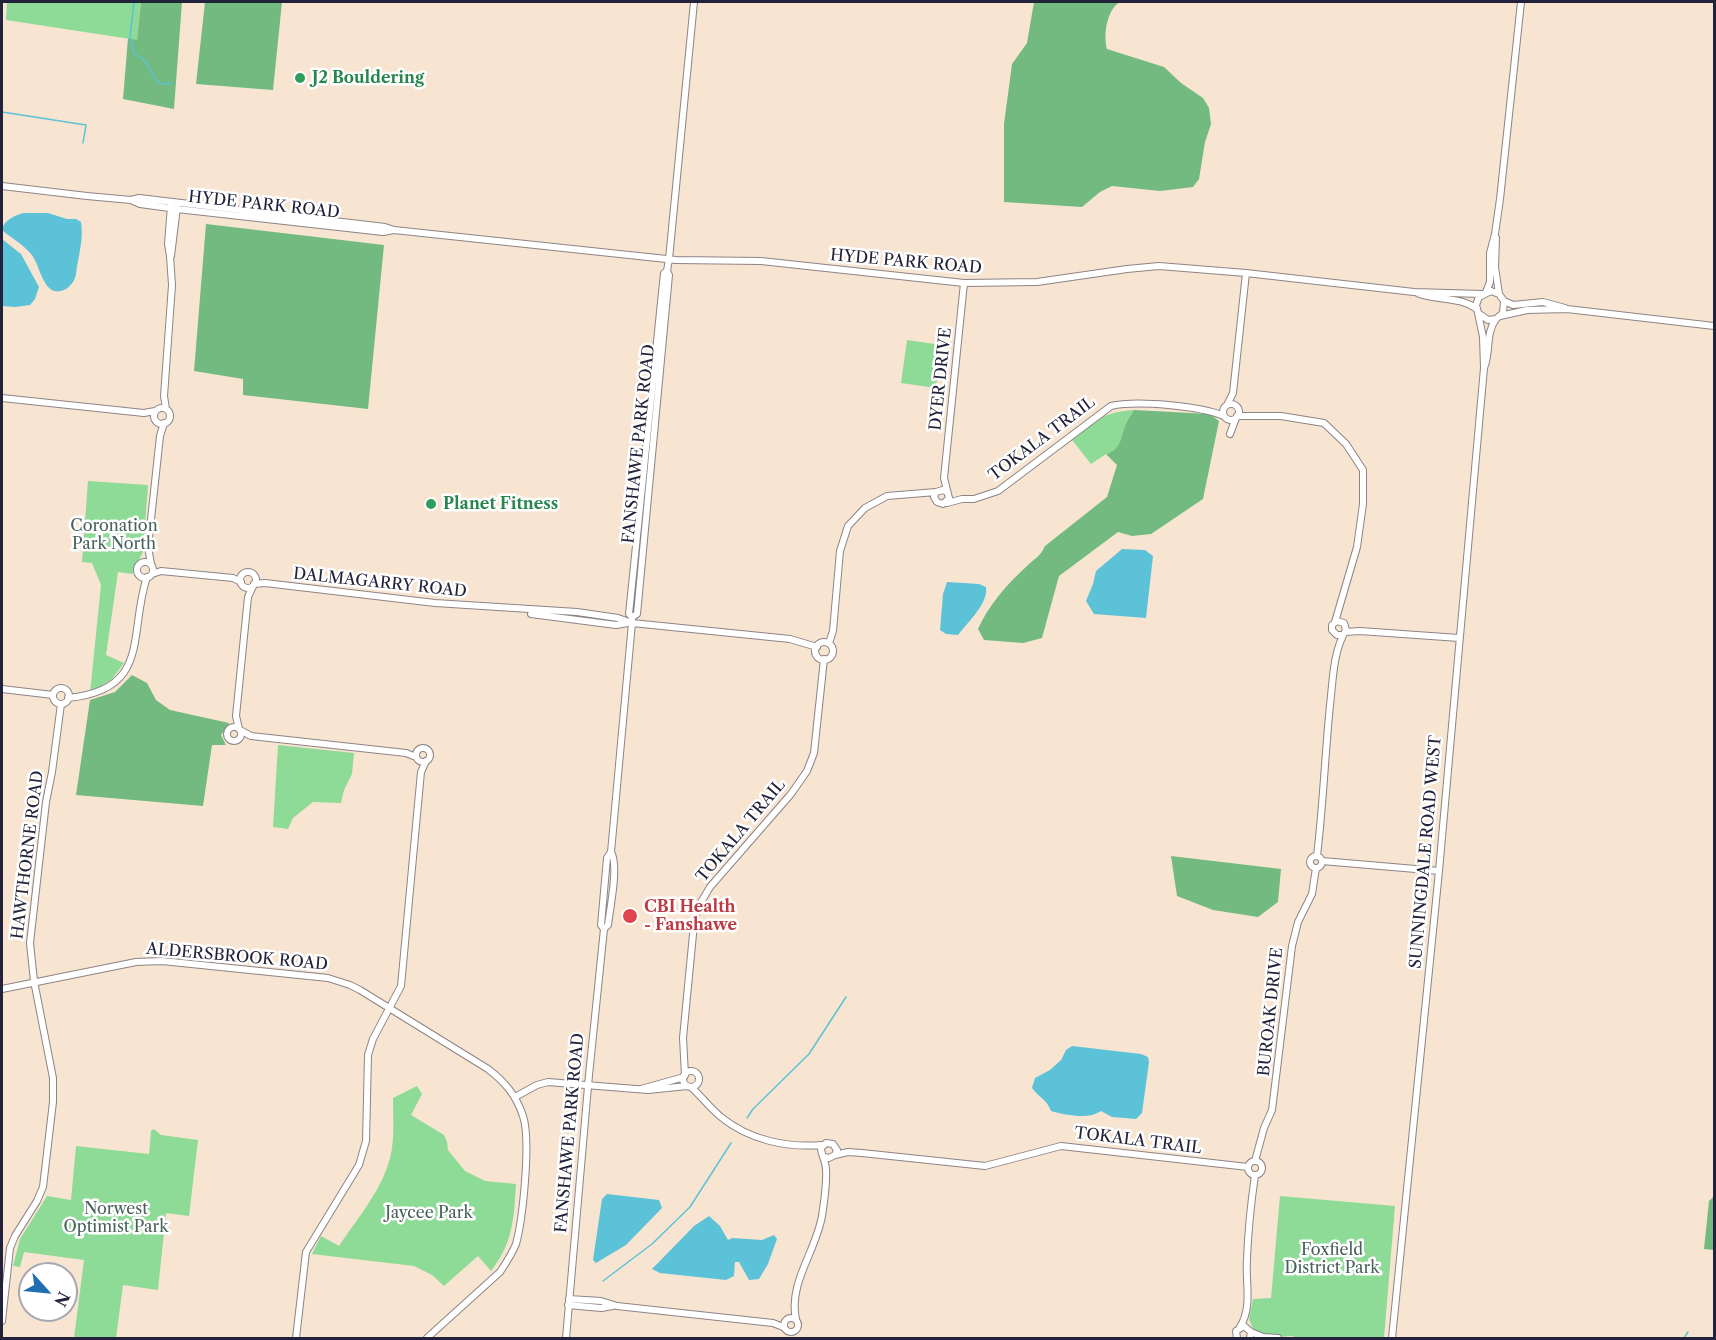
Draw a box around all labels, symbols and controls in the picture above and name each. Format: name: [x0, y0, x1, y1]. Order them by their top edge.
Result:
place label: J2 Bouldering: [312, 68, 424, 88]
marker: J2 Bouldering: [293, 71, 307, 85]
street label: HYDE PARK ROAD: [187, 187, 341, 223]
street label: HYDE PARK ROAD: [829, 246, 983, 278]
street label: DYER DRIVE: [926, 326, 956, 432]
street label: FANSHAWE PARK ROAD: [619, 343, 659, 545]
street label: TOKALA TRAIL: [985, 393, 1099, 485]
place label: Planet Fitness: [443, 494, 558, 514]
marker: Planet Fitness: [424, 497, 438, 511]
park label: Coronation Park North: [70, 516, 158, 554]
street label: DALMAGARRY ROAD: [292, 564, 468, 602]
street label: SUNNINGDALE ROAD WEST: [1406, 735, 1446, 969]
street label: HAWTHORNE ROAD: [8, 770, 48, 940]
street label: TOKALA TRAIL: [692, 776, 790, 886]
place label: CBI Health - Fanshawe: [644, 897, 737, 935]
marker: CBI Health - Fanshawe: [621, 907, 639, 925]
street label: ALDERSBROOK ROAD: [145, 939, 329, 975]
street label: BUROAK DRIVE: [1255, 947, 1287, 1077]
street label: FANSHAWE PARK ROAD: [552, 1032, 588, 1234]
street label: TOKALA TRAIL: [1073, 1124, 1203, 1158]
park label: Norwest Optimist Park: [63, 1199, 169, 1237]
park label: Jaycee Park: [385, 1203, 473, 1223]
park label: Foxfield District Park: [1284, 1240, 1380, 1278]
north arrow: [18, 1262, 78, 1322]
text: N: [50, 1289, 74, 1310]

